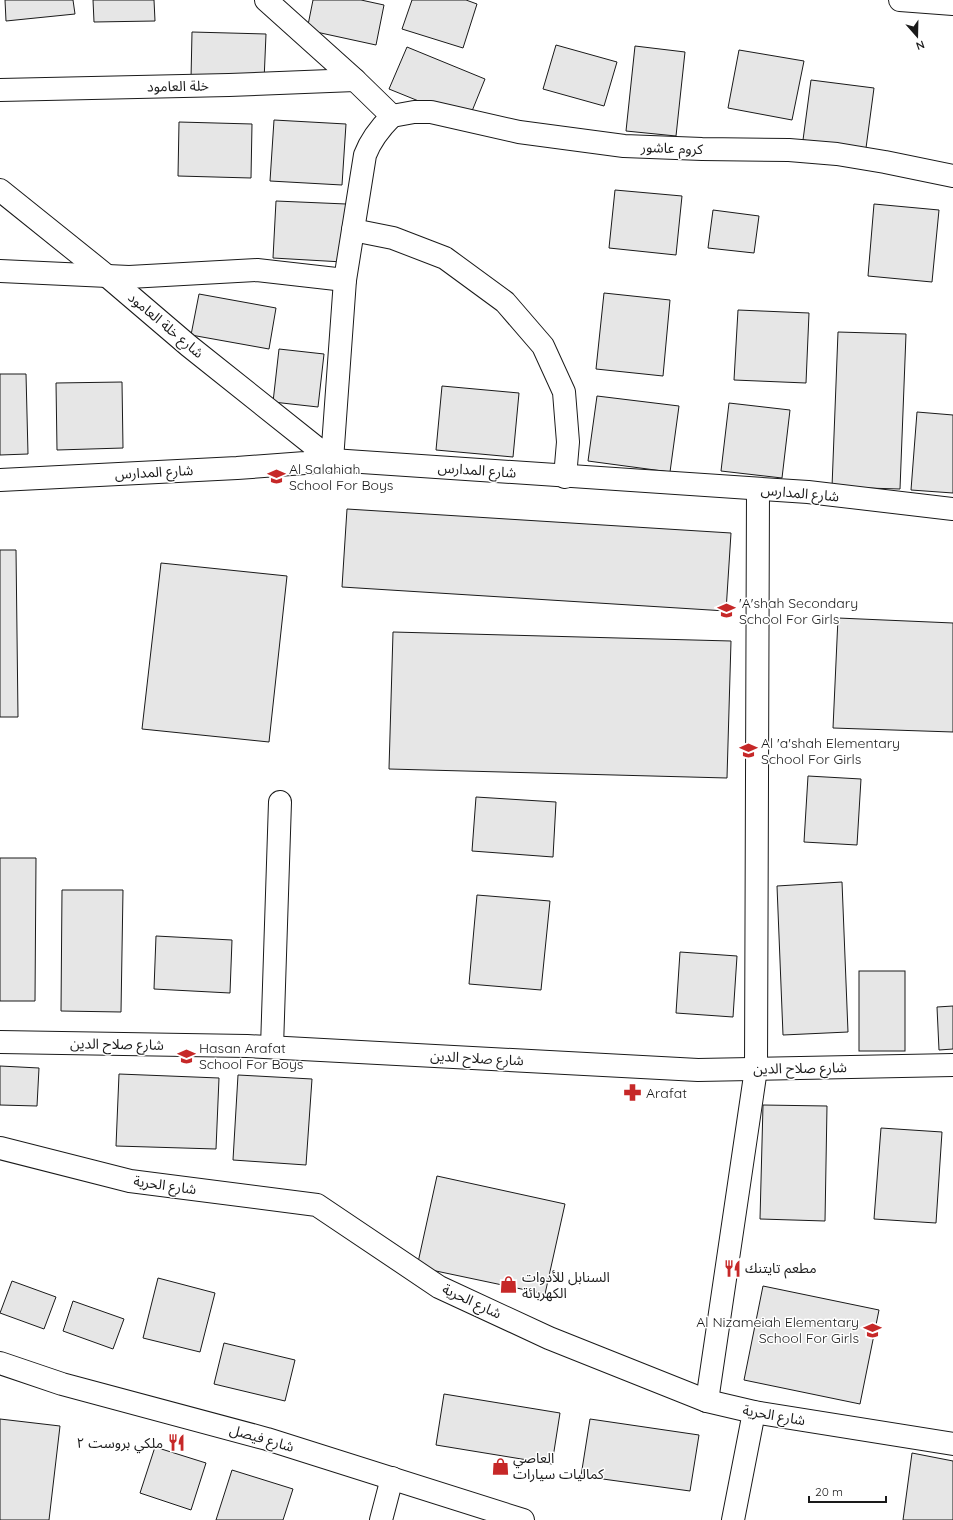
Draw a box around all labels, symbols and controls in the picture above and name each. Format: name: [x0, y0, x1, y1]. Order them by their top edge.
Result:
north arrow: [897, 16, 937, 56]
text: N: [914, 37, 927, 53]
street label: خلة العامود: [147, 76, 209, 96]
street label: كروم عاشور: [640, 138, 704, 160]
street label: شارع خلة العامود: [123, 288, 207, 363]
street label: شارع المدارس: [437, 458, 517, 484]
place label: Al Salahiah School For Boys: [289, 460, 393, 494]
street label: شارع المدارس: [114, 461, 194, 485]
school or university icon: Al Salahiah School For Boys: [266, 467, 286, 487]
street label: شارع المدارس: [760, 481, 840, 507]
place label: 'A'shah Secondary School For Girls: [739, 594, 858, 628]
school or university icon: 'A'shah Secondary School For Girls: [716, 601, 736, 621]
place label: Al 'a'shah Elementary School For Girls: [761, 734, 900, 768]
school or university icon: Al 'a'shah Elementary School For Girls: [738, 741, 758, 761]
street label: شارع صلاح الدين: [70, 1034, 164, 1056]
place label: Hasan Arafat School For Boys: [199, 1039, 303, 1073]
school or university icon: Hasan Arafat School For Boys: [176, 1046, 196, 1066]
street label: شارع صلاح الدين: [430, 1047, 524, 1071]
street label: شارع صلاح الدين: [753, 1058, 847, 1080]
pharmacy icon: Arafat: [623, 1083, 643, 1103]
place label: Arafat: [646, 1084, 687, 1102]
street label: شارع الحرية: [132, 1172, 198, 1200]
restaurant icon: مطعم تايتنك: [722, 1258, 742, 1278]
place label: مطعم تايتنك: [745, 1259, 817, 1279]
place label: السنابل للأدوات الكهربائة: [522, 1268, 610, 1302]
shop icon: السنابل للأدوات الكهربائة: [499, 1275, 519, 1295]
street label: شارع الحرية: [439, 1280, 504, 1324]
place label: Al Nizameiah Elementary School For Girls: [696, 1313, 859, 1347]
school or university icon: Al Nizameiah Elementary School For Girls: [862, 1320, 882, 1340]
street label: شارع الحرية: [741, 1401, 807, 1431]
street label: شارع فيصل: [227, 1420, 296, 1458]
restaurant icon: ملكي بروست ٢: [166, 1433, 186, 1453]
place label: ملكي بروست ٢: [77, 1434, 163, 1454]
place label: العاصي كماليات سيارات: [513, 1449, 604, 1483]
shop icon: العاصي كماليات سيارات: [490, 1456, 510, 1476]
scale bar: [809, 1478, 886, 1504]
text: 20 m: [815, 1484, 843, 1499]

